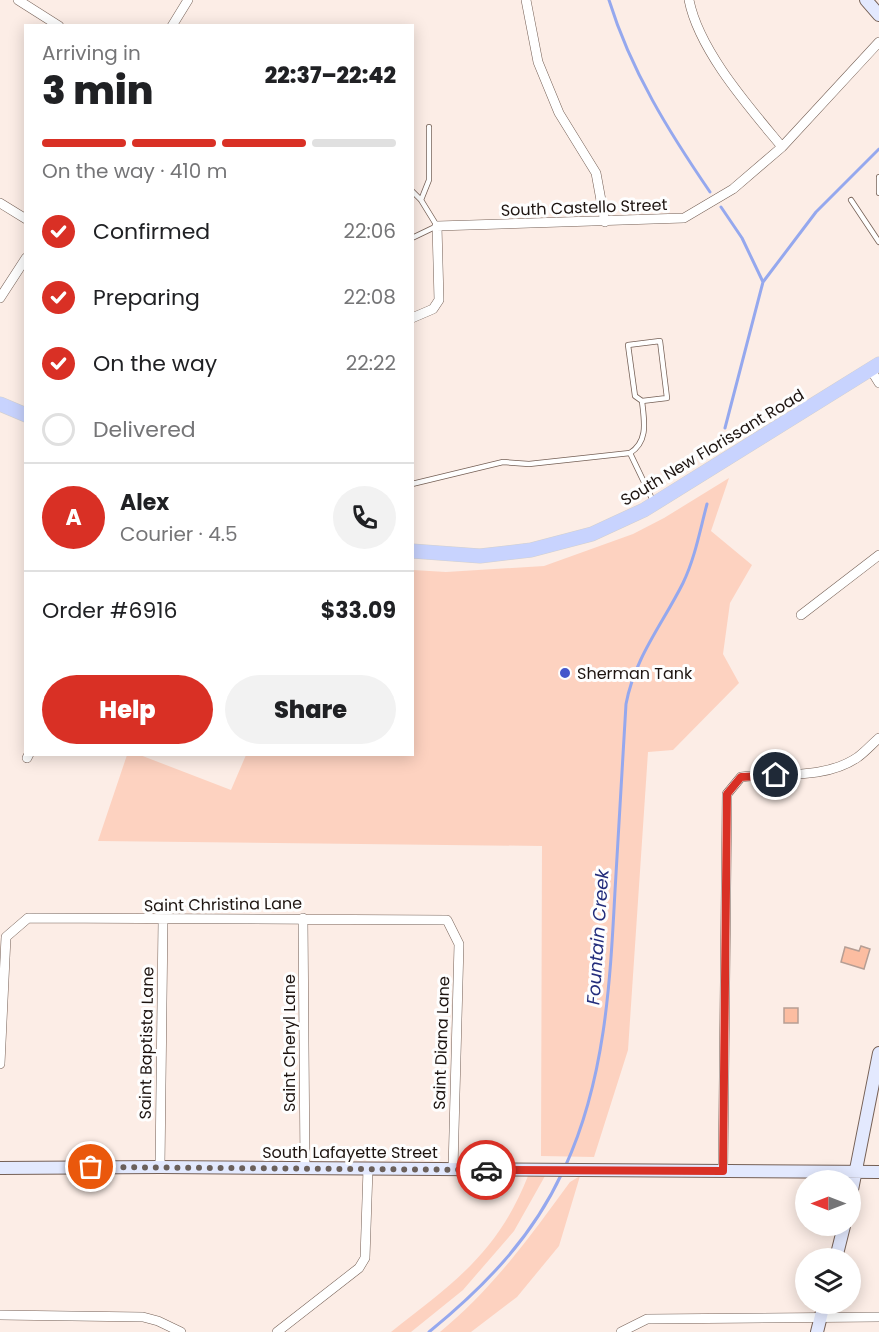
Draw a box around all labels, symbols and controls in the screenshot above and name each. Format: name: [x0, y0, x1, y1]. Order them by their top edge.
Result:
text: Arriving in: [42, 39, 141, 67]
text: 22:37–22:42: [265, 60, 396, 91]
text: 3 min: [42, 63, 154, 118]
text: On the way · 410 m: [42, 157, 227, 185]
street label: South Castello Street: [500, 193, 668, 222]
icon: check: [42, 215, 75, 248]
text: Confirmed: [93, 216, 210, 247]
text: 22:06: [343, 217, 396, 245]
icon: check: [42, 281, 75, 314]
text: Preparing: [93, 282, 200, 313]
text: 22:08: [344, 283, 396, 311]
icon: check: [42, 347, 75, 380]
text: On the way: [93, 348, 217, 379]
text: 22:22: [346, 349, 396, 377]
street label: South New Florissant Road: [616, 383, 808, 511]
text: Delivered: [93, 414, 196, 445]
button: phone: [333, 486, 396, 549]
text: Alex: [120, 487, 169, 518]
text: A: [65, 502, 82, 533]
text: Courier · 4.5: [120, 520, 238, 548]
text: Order #6916: [42, 595, 177, 626]
text: $33.09: [321, 595, 396, 626]
place label: Sherman Tank: [577, 662, 693, 685]
marker: Sherman Tank: [558, 666, 572, 680]
button: Help: [42, 675, 213, 744]
button: Share: [225, 675, 396, 744]
pin: [750, 749, 801, 800]
icon: home: [759, 758, 792, 791]
water label: Fountain Creek: [580, 868, 615, 1006]
street label: Saint Christina Lane: [144, 892, 302, 917]
street label: Saint Baptista Lane: [134, 966, 159, 1120]
street label: Saint Cheryl Lane: [278, 974, 301, 1112]
street label: Saint Diana Lane: [428, 976, 455, 1110]
courier: [456, 1140, 516, 1200]
pin: [65, 1141, 116, 1192]
street label: South Lafayette Street: [262, 1141, 438, 1164]
icon: bag: [74, 1150, 107, 1183]
icon: car: [470, 1154, 503, 1187]
north arrow: [795, 1170, 861, 1236]
map controls: [795, 1170, 861, 1314]
button: layers: [795, 1248, 861, 1314]

